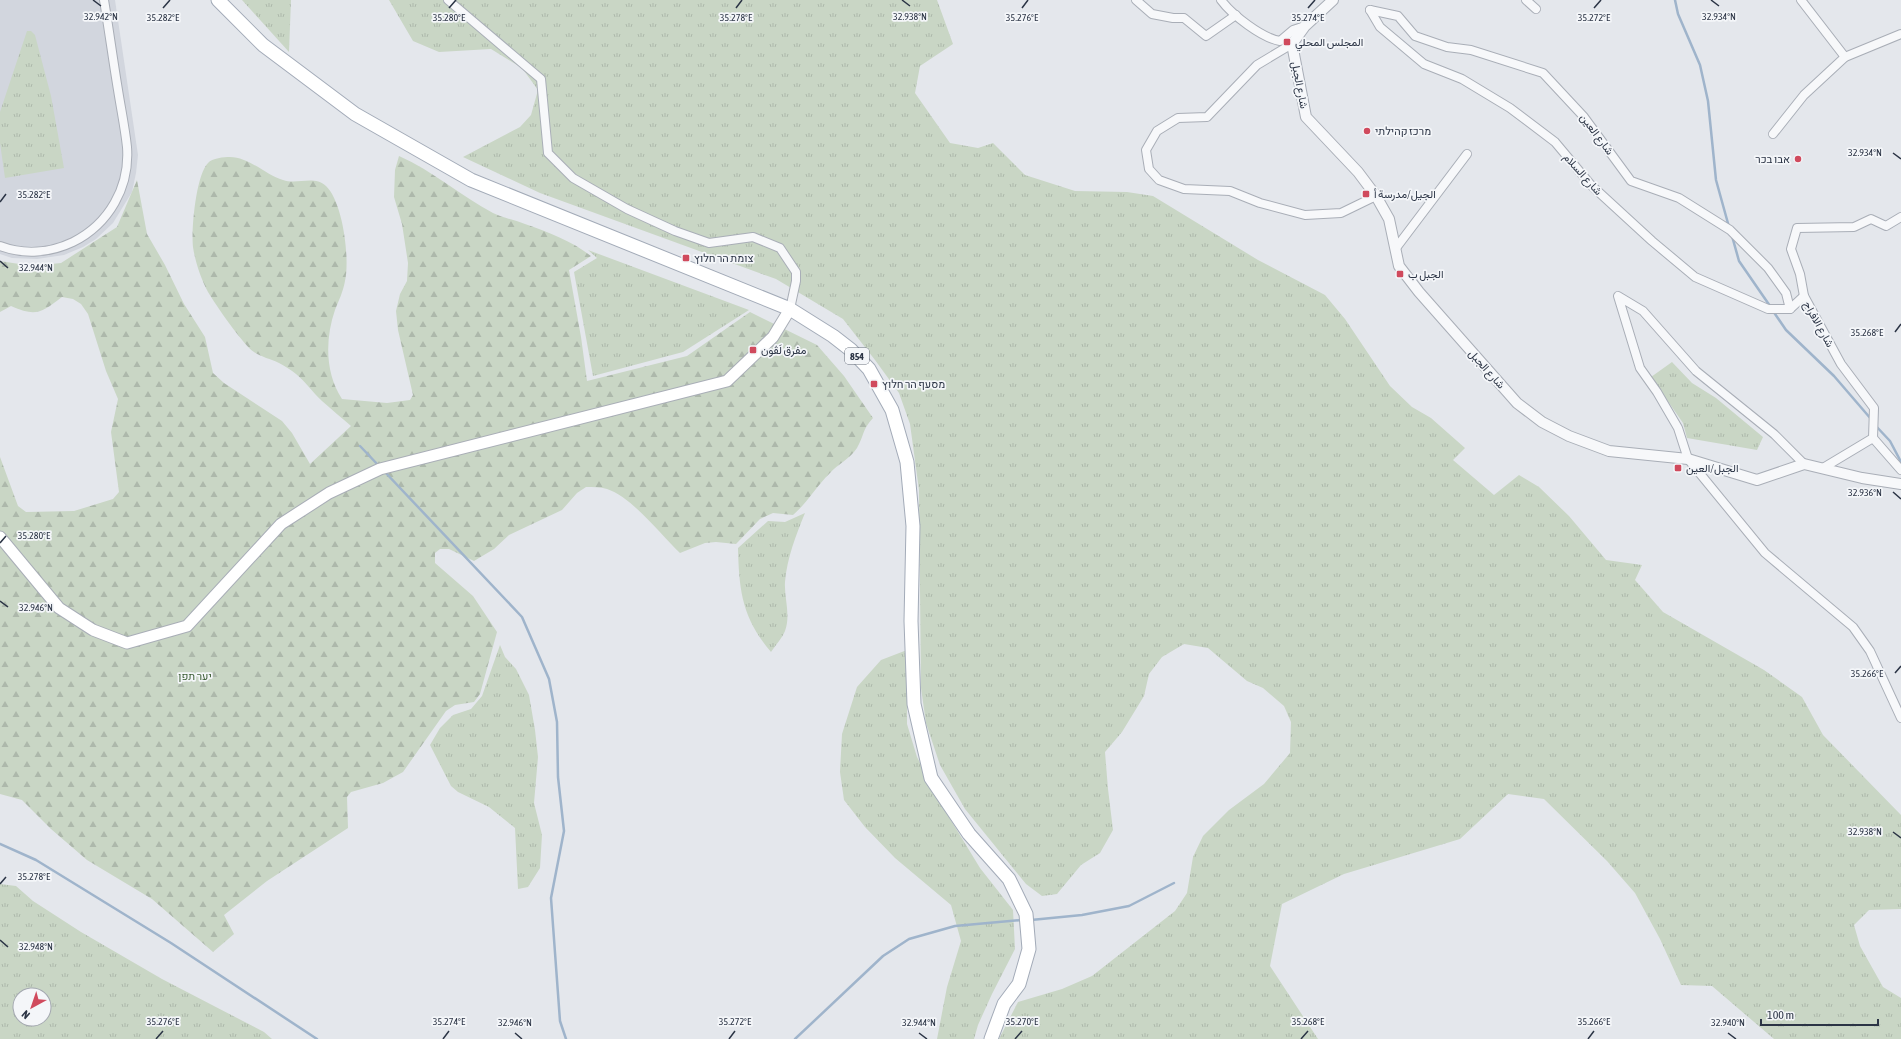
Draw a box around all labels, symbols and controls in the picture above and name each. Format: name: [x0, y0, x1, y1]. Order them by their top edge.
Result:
text: 32.942°N: [84, 11, 118, 22]
text: 32.938°N: [893, 11, 927, 22]
text: 32.934°N: [1702, 11, 1736, 22]
text: 35.282°E: [147, 12, 180, 23]
text: 35.280°E: [433, 12, 466, 23]
text: 35.278°E: [720, 12, 753, 23]
text: 35.276°E: [1006, 12, 1039, 23]
text: 35.274°E: [1292, 12, 1325, 23]
text: 35.272°E: [1578, 12, 1611, 23]
place label: المجلس المحلي: [1295, 36, 1363, 52]
marker: المجلس المحلي: [1282, 37, 1292, 47]
street label: شارع الجبل: [1288, 60, 1311, 110]
street label: شارع العين: [1576, 111, 1616, 158]
place label: מרכז קהילתי: [1375, 125, 1431, 137]
marker: מרכז קהילתי: [1362, 126, 1372, 136]
text: 32.934°N: [1848, 147, 1882, 158]
street label: شارع السلام: [1560, 151, 1605, 199]
place label: אבו בכר: [1755, 153, 1790, 165]
marker: אבו בכר: [1793, 154, 1803, 164]
place label: الجيل/مدرسة أ: [1374, 188, 1436, 201]
text: 35.282°E: [18, 189, 51, 200]
marker: الجيل/مدرسة أ: [1361, 189, 1371, 199]
place label: צומת הר חלוץ: [694, 252, 753, 264]
marker: צומת הר חלוץ: [681, 253, 691, 263]
text: 32.944°N: [19, 262, 53, 273]
place label: الجبل ب: [1408, 268, 1444, 281]
marker: الجبل ب: [1395, 269, 1405, 279]
street label: شارع الافراح: [1800, 299, 1837, 350]
text: 35.268°E: [1851, 327, 1884, 338]
place label: مفرق لَڤون: [761, 344, 807, 357]
marker: مفرق لَڤون: [748, 345, 758, 355]
street label: شارع الجبل: [1465, 347, 1508, 392]
road number: 854: [845, 348, 869, 364]
place label: מסעף הר חלוץ: [882, 378, 945, 390]
marker: מסעף הר חלוץ: [869, 379, 879, 389]
place label: الجبل/العين: [1686, 462, 1738, 475]
marker: الجبل/العين: [1673, 463, 1683, 473]
text: 32.936°N: [1848, 487, 1882, 498]
text: 35.280°E: [18, 530, 51, 541]
text: 32.946°N: [19, 602, 53, 613]
text: 35.266°E: [1851, 668, 1884, 679]
park label: יער תפן: [178, 670, 212, 682]
text: 32.938°N: [1848, 826, 1882, 837]
text: 35.278°E: [18, 871, 51, 882]
text: 32.948°N: [19, 941, 53, 952]
north arrow: [12, 987, 52, 1027]
scale bar: [1761, 1001, 1878, 1027]
text: N: [19, 1008, 32, 1021]
text: 100 m: [1767, 1008, 1794, 1022]
text: 35.276°E: [147, 1016, 180, 1027]
text: 35.274°E: [433, 1016, 466, 1027]
text: 35.272°E: [719, 1016, 752, 1027]
text: 35.270°E: [1006, 1016, 1039, 1027]
text: 35.268°E: [1292, 1016, 1325, 1027]
text: 35.266°E: [1578, 1016, 1611, 1027]
text: 32.946°N: [498, 1017, 532, 1028]
text: 32.944°N: [902, 1017, 936, 1028]
text: 32.940°N: [1711, 1017, 1745, 1028]

